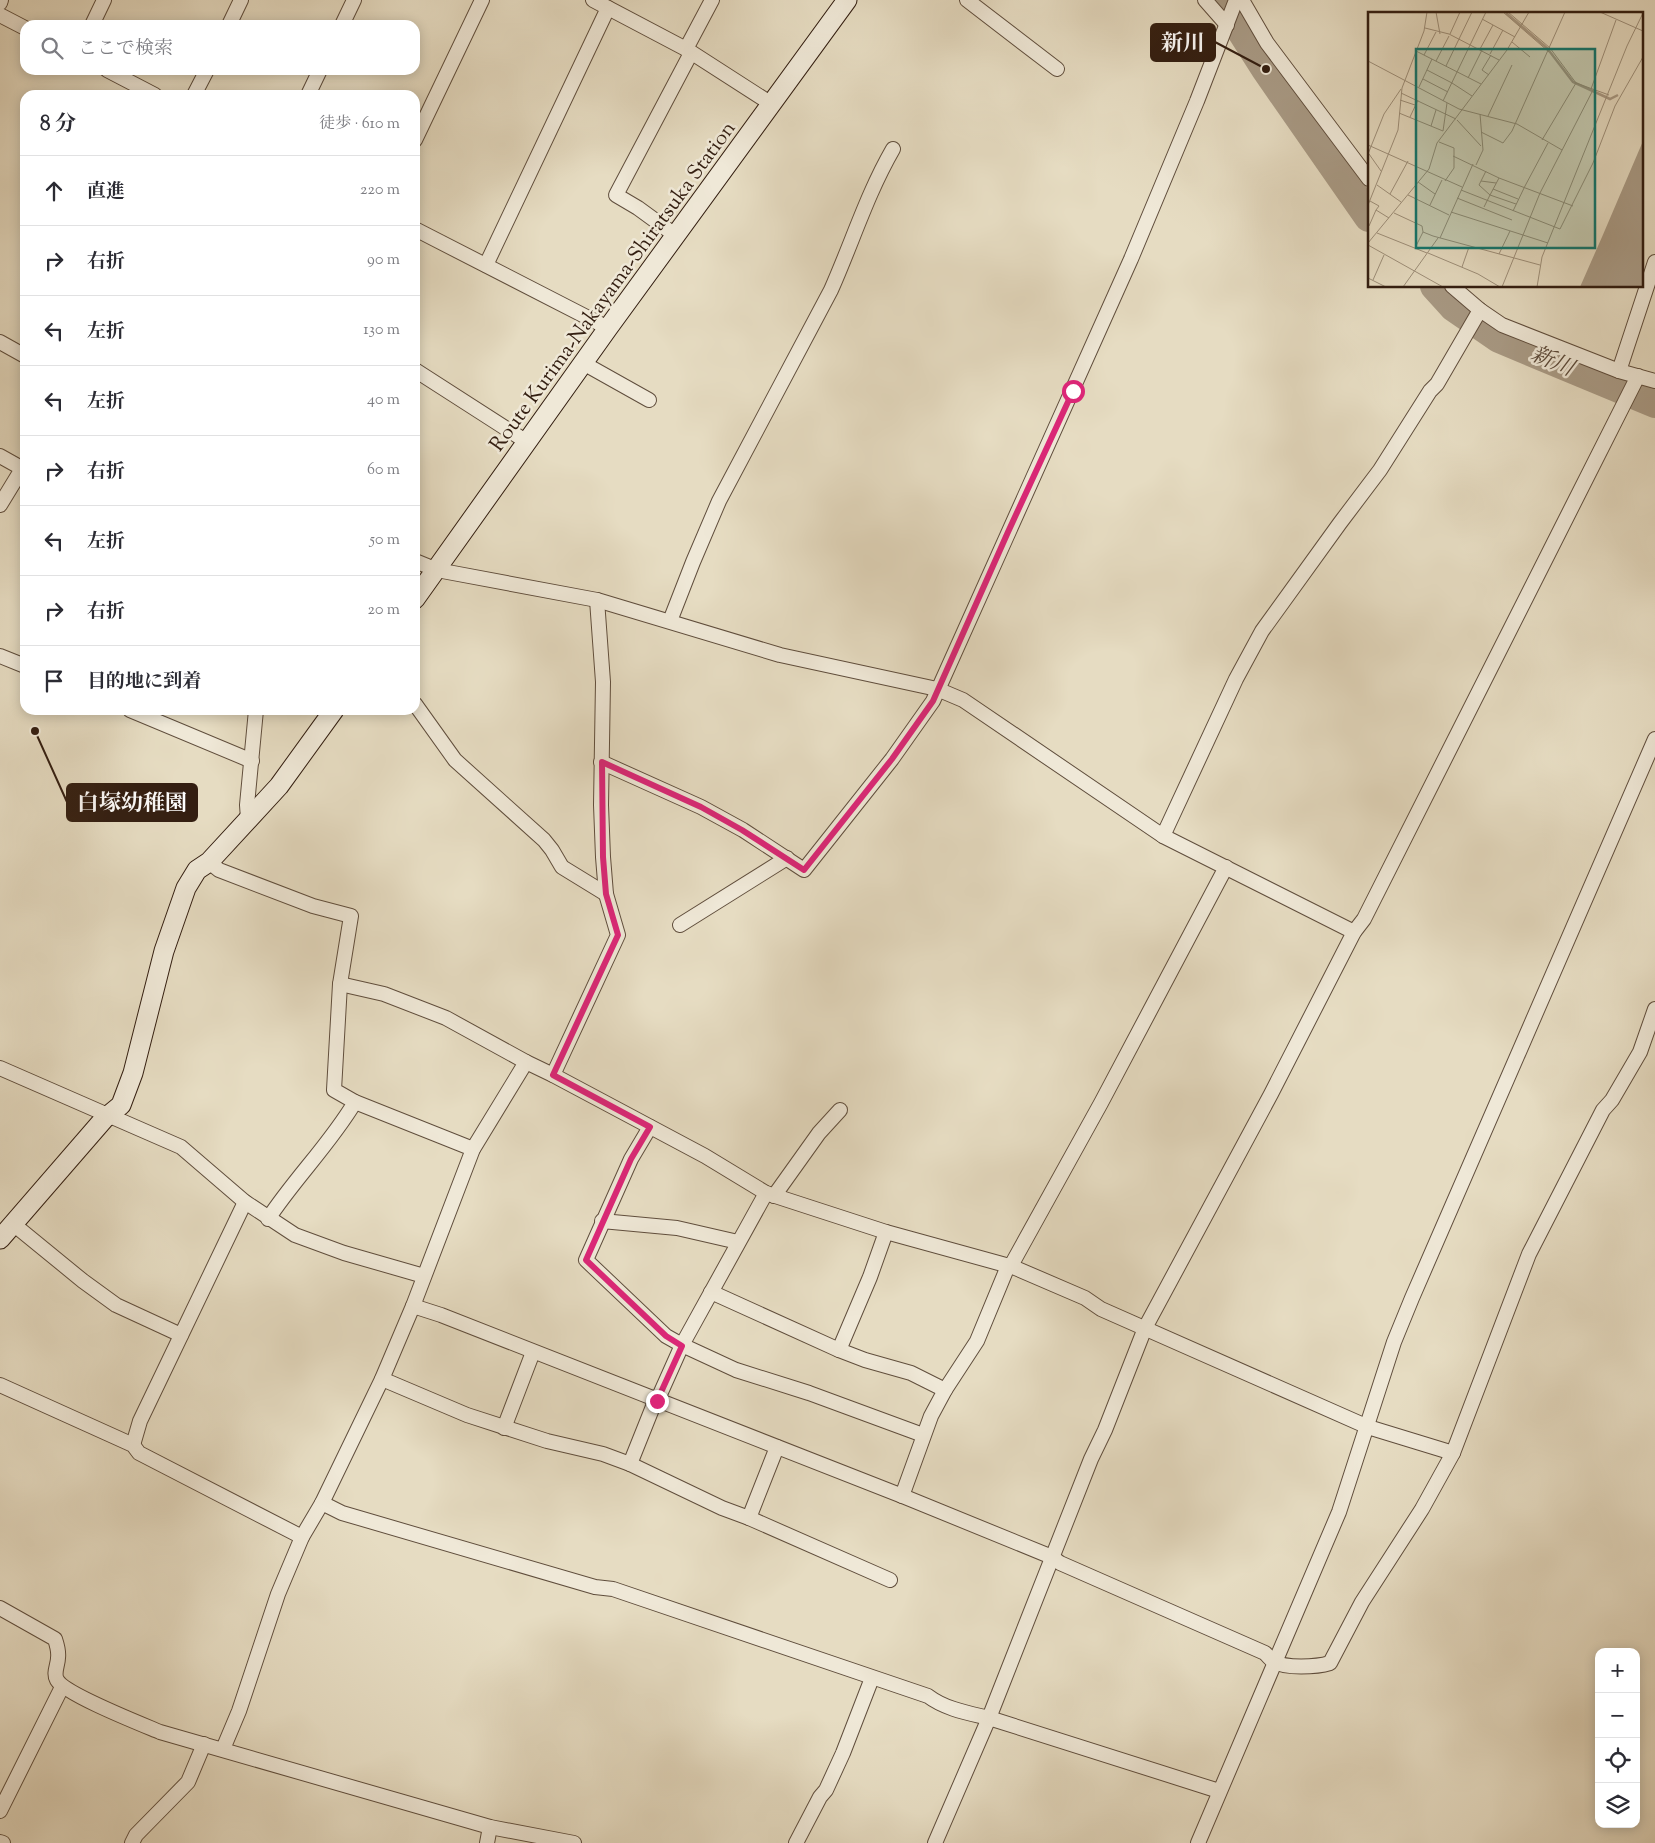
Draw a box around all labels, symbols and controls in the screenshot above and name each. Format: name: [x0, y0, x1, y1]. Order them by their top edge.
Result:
inset map: [1368, 12, 1642, 288]
search box: [20, 20, 420, 75]
callout: 新川: [1151, 24, 1215, 61]
text: 新川: [1161, 29, 1205, 61]
icon: search: [38, 34, 66, 62]
text: ここで検索: [78, 36, 173, 63]
text: 8 分: [40, 110, 76, 140]
text: 徒歩 · 610 m: [319, 113, 400, 136]
street label: Route Kurima-Nakayama-Shiratsuka Station: [483, 116, 744, 459]
icon: ahead: [40, 177, 68, 205]
text: 直進: [87, 179, 125, 206]
text: 220 m: [360, 179, 400, 202]
icon: right: [40, 247, 68, 275]
text: 右折: [87, 249, 125, 276]
text: 90 m: [367, 249, 400, 272]
icon: left: [40, 317, 68, 345]
text: 左折: [87, 319, 125, 346]
text: 130 m: [363, 319, 400, 342]
water label: 新川: [1525, 339, 1580, 387]
route start: [1062, 380, 1085, 403]
icon: left: [40, 387, 68, 415]
text: 左折: [87, 389, 125, 416]
text: 40 m: [367, 389, 400, 412]
icon: right: [40, 457, 68, 485]
text: 右折: [87, 459, 125, 486]
text: 60 m: [367, 459, 400, 482]
icon: left: [40, 527, 68, 555]
text: 左折: [87, 529, 125, 556]
text: 50 m: [369, 529, 400, 552]
icon: right: [40, 597, 68, 625]
text: 右折: [87, 599, 125, 626]
text: 20 m: [367, 599, 400, 622]
icon: arrive: [40, 667, 68, 695]
text: 目的地に到着: [87, 669, 201, 696]
callout: 白塚幼稚園: [67, 784, 197, 821]
text: 白塚幼稚園: [77, 789, 187, 821]
route end: [646, 1390, 669, 1413]
map controls: [1595, 1648, 1640, 1828]
button: +: [1595, 1648, 1640, 1693]
button: −: [1595, 1693, 1640, 1738]
button: locate: [1595, 1738, 1640, 1783]
button: layers: [1595, 1783, 1640, 1828]

